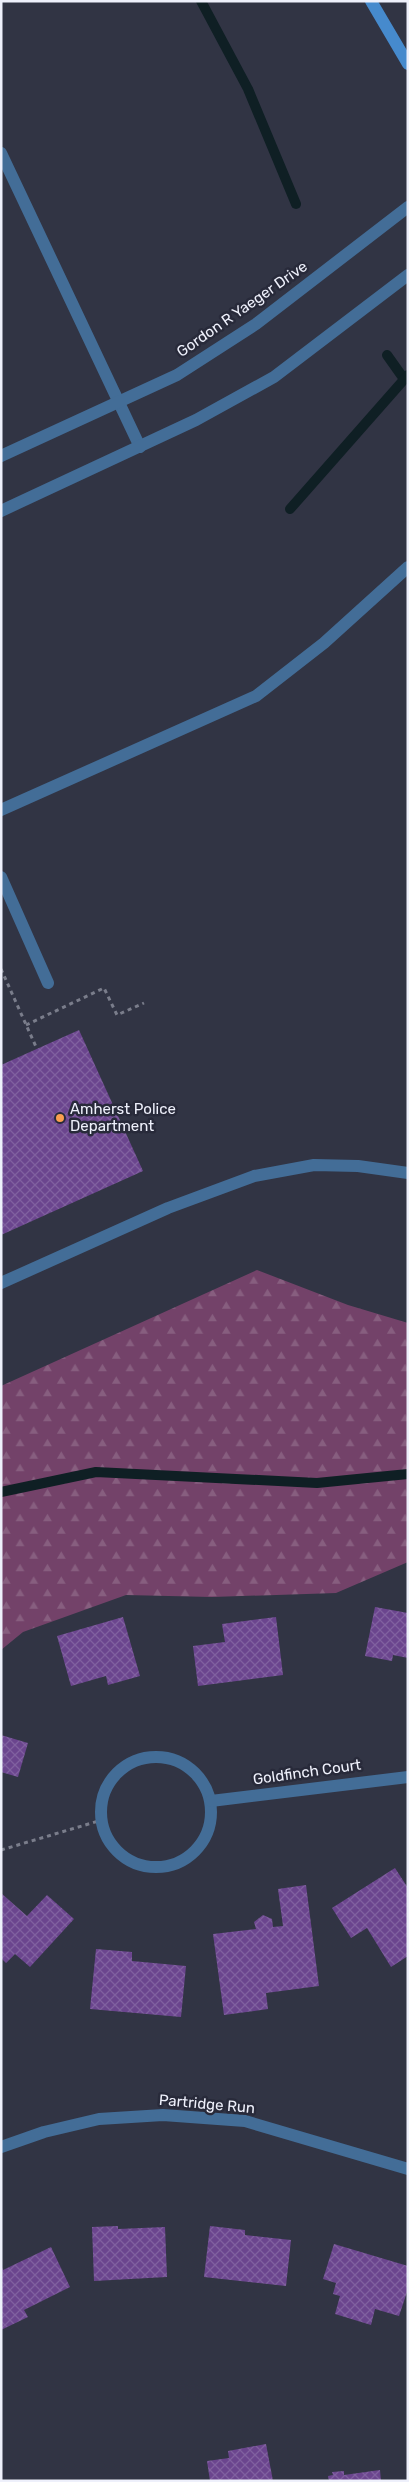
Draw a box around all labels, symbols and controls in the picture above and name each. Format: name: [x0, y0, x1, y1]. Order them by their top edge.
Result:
street label: Gordon R Yaeger Drive: [173, 257, 311, 361]
place label: Amherst Police Department: [70, 1100, 176, 1135]
marker: Amherst Police Department: [54, 1112, 66, 1124]
street label: Goldfinch Court: [252, 1755, 362, 1788]
street label: Partridge Run: [158, 2091, 256, 2117]

